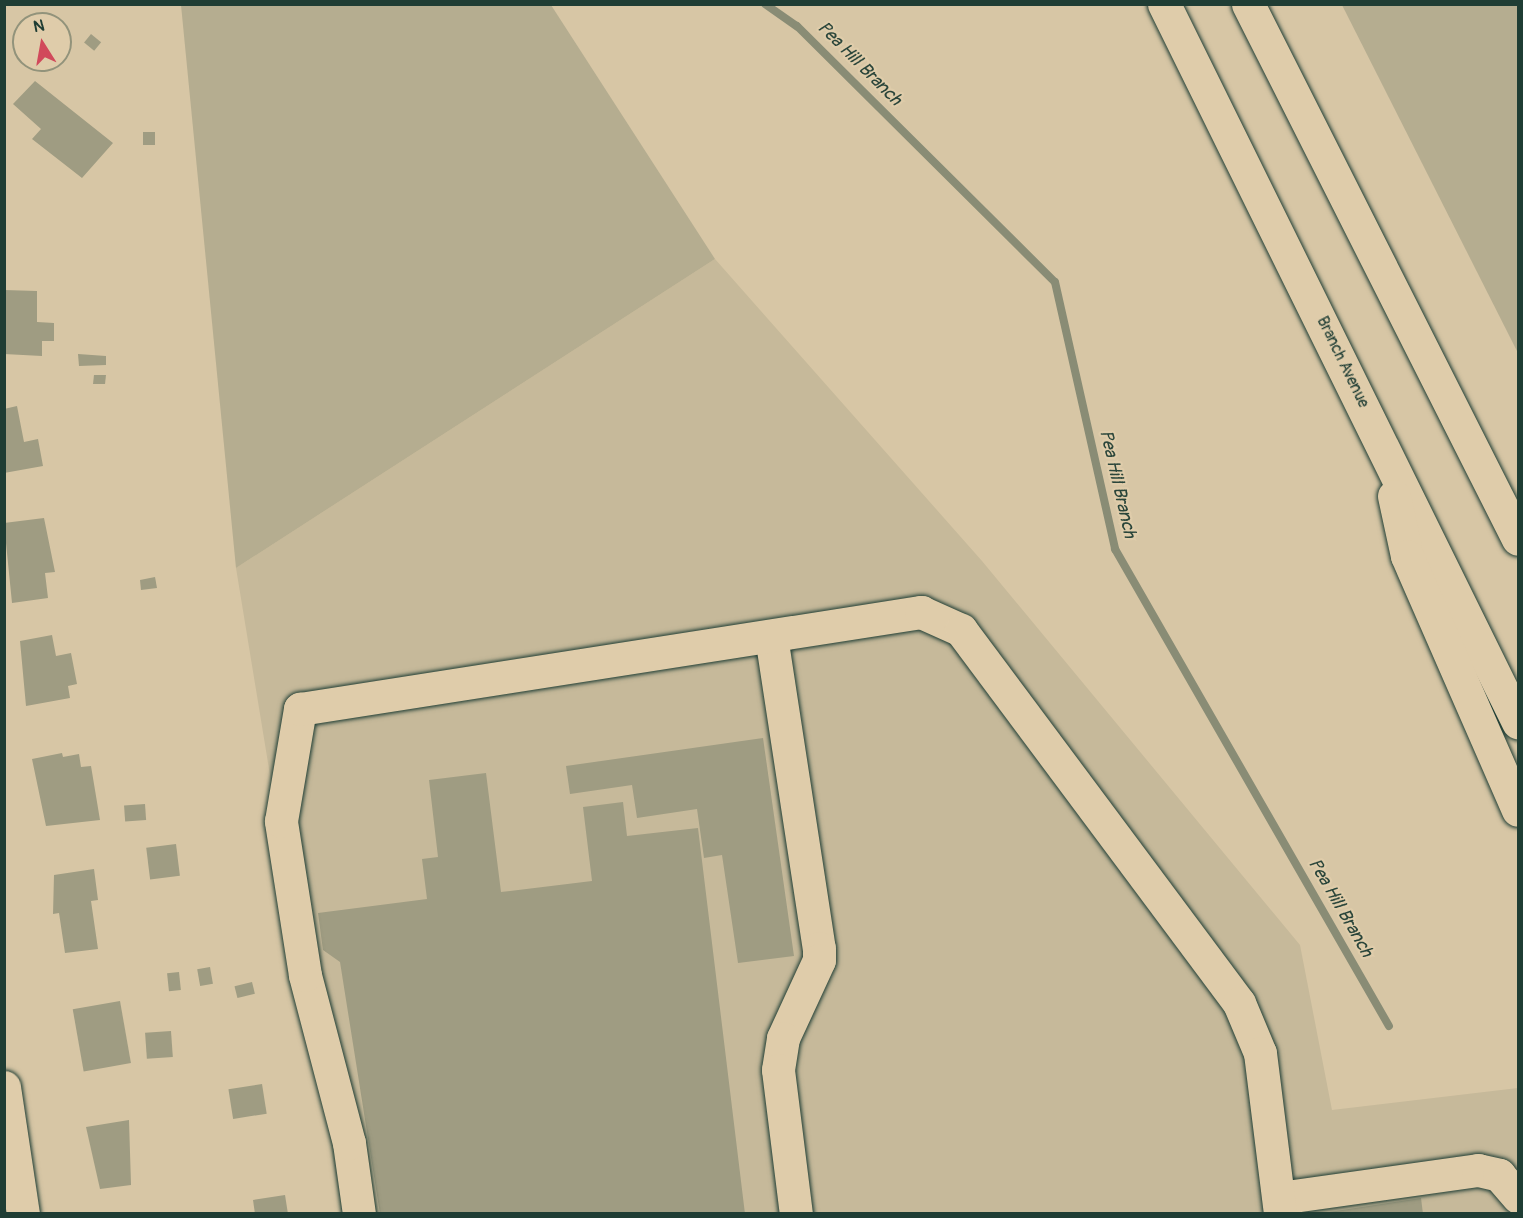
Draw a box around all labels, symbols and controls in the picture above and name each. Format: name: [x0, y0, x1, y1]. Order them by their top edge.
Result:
north arrow: [12, 12, 72, 72]
text: N: [32, 15, 46, 37]
water label: Pea Hill Branch: [812, 17, 906, 111]
street label: Branch Avenue: [1313, 313, 1373, 411]
water label: Pea Hill Branch: [1094, 428, 1140, 540]
water label: Pea Hill Branch: [1303, 855, 1377, 961]

